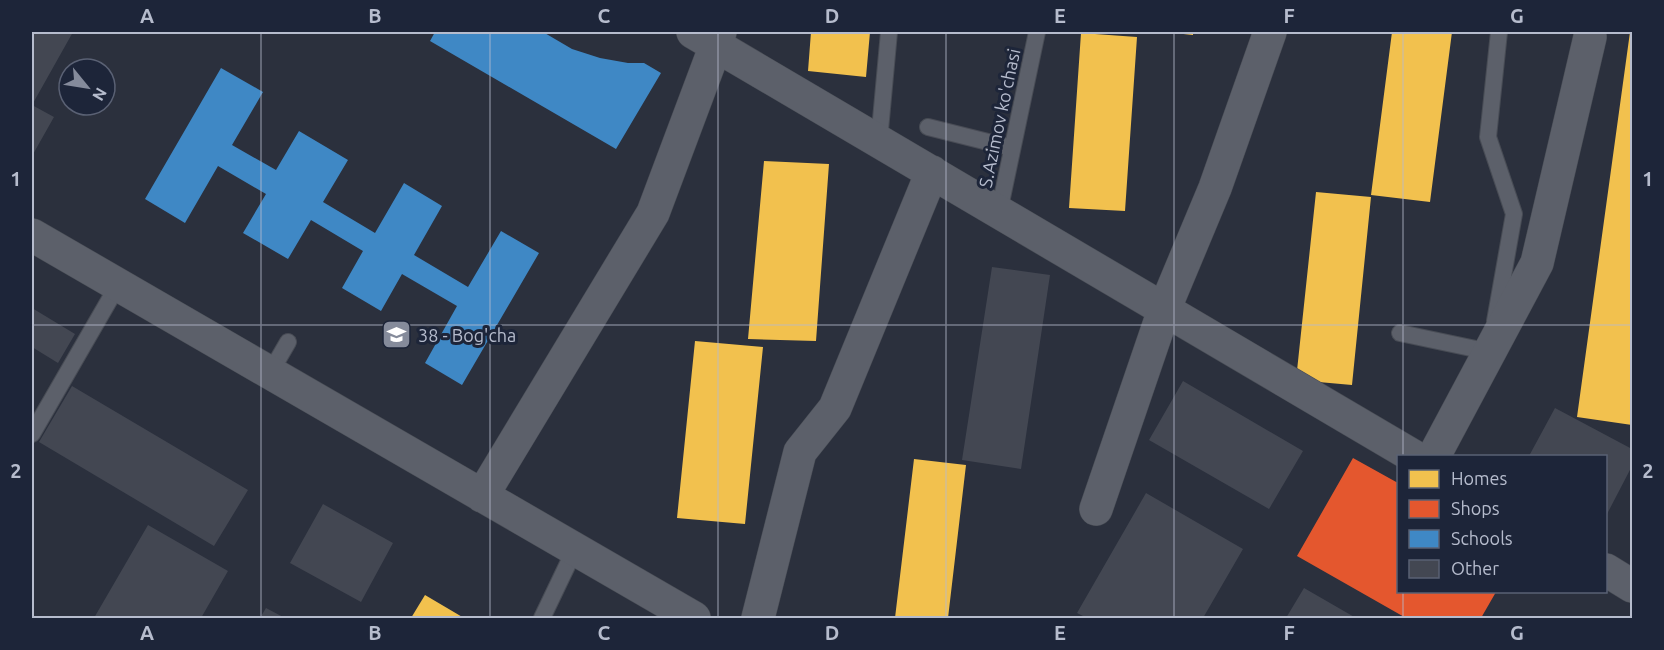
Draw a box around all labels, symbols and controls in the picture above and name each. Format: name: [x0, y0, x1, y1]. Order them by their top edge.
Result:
text: A: [140, 4, 154, 27]
text: B: [368, 4, 382, 27]
text: C: [598, 4, 611, 27]
text: D: [825, 4, 839, 27]
text: E: [1054, 4, 1066, 27]
text: F: [1283, 4, 1295, 27]
text: G: [1510, 4, 1524, 27]
street label: S.Azimov ko'chasi: [975, 47, 1023, 189]
north arrow: [57, 57, 117, 117]
text: N: [89, 85, 111, 104]
text: 1: [10, 167, 22, 190]
text: 1: [1642, 167, 1654, 190]
school or university icon: 38 - Bog'cha: [381, 319, 413, 351]
place label: 38 - Bog'cha: [418, 325, 516, 345]
legend: [1397, 455, 1607, 593]
text: 2: [10, 459, 22, 482]
text: 2: [1642, 459, 1654, 482]
text: Homes: [1451, 468, 1508, 488]
text: Shops: [1451, 498, 1500, 518]
text: Schools: [1451, 528, 1513, 548]
text: Other: [1451, 558, 1499, 578]
text: A: [140, 621, 154, 644]
text: B: [368, 621, 382, 644]
text: C: [598, 621, 611, 644]
text: D: [825, 621, 839, 644]
text: E: [1054, 621, 1066, 644]
text: F: [1283, 621, 1295, 644]
text: G: [1510, 621, 1524, 644]

